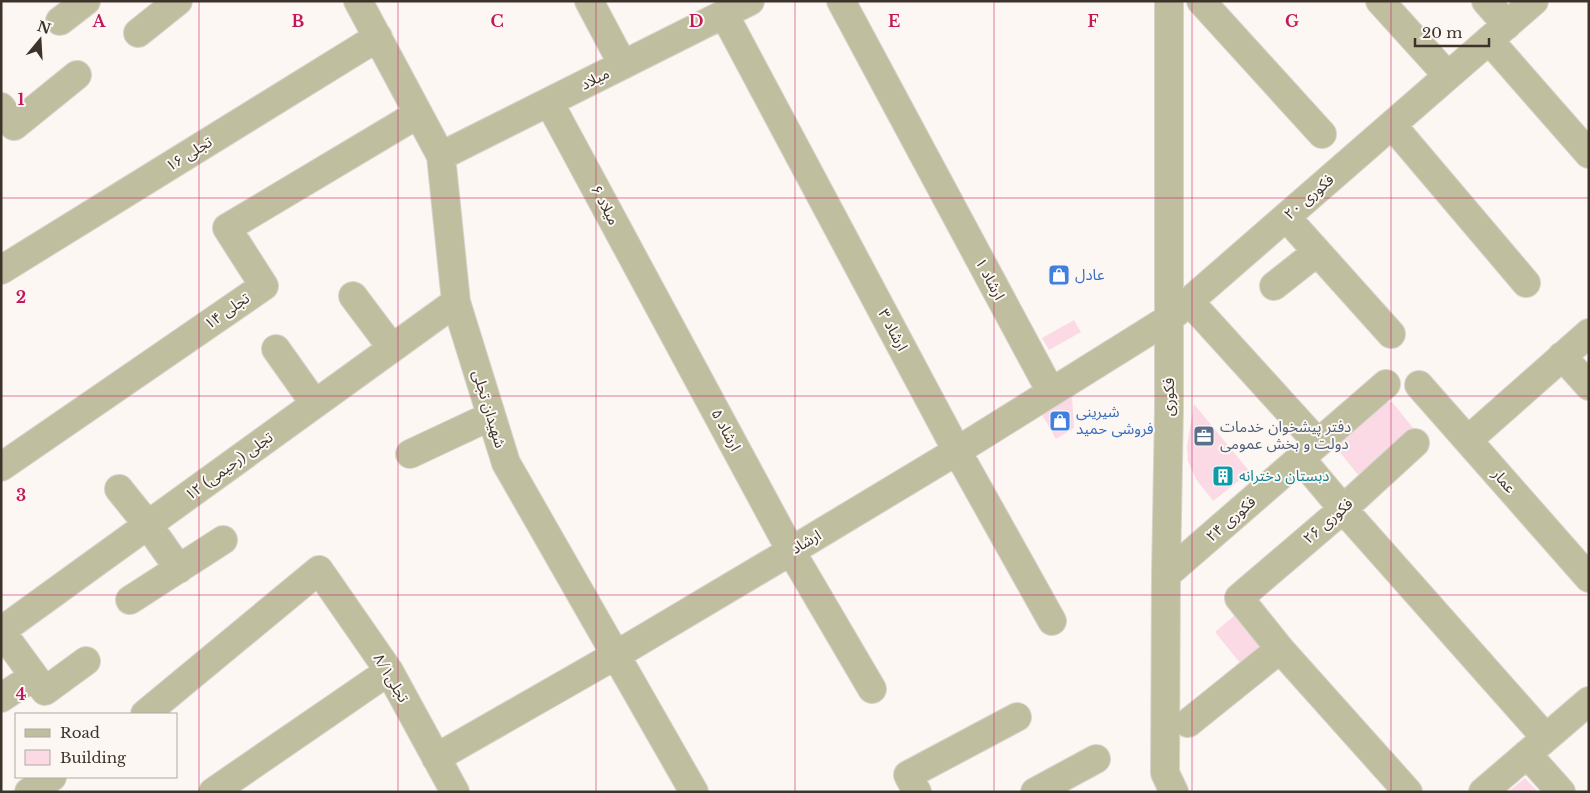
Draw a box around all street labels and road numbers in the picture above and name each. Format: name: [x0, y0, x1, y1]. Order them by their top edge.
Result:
street label: میلاد: [577, 63, 612, 94]
street label: ۱۶ تجلی: [162, 132, 215, 175]
street label: فکوری ۲۰: [1280, 170, 1338, 223]
street label: ۶ میلاد: [587, 182, 624, 228]
street label: ۱ ارشاد: [972, 255, 1009, 303]
street label: تجلی ۱۴: [200, 288, 253, 333]
street label: ۳ ارشاد: [875, 306, 912, 354]
street label: شهیدان تجلی: [469, 368, 510, 450]
street label: فکوری: [1159, 378, 1178, 416]
street label: ۵ ارشاد: [708, 406, 745, 454]
street label: ۱۲ تجلی (رحیمی): [181, 427, 277, 504]
street label: عمار: [1488, 464, 1520, 497]
street label: فکوری ۲۴: [1202, 492, 1260, 545]
street label: فکوری ۲۶: [1299, 494, 1357, 547]
street label: ارشاد: [787, 525, 824, 558]
street label: تجلی۸/۱: [369, 650, 413, 706]

